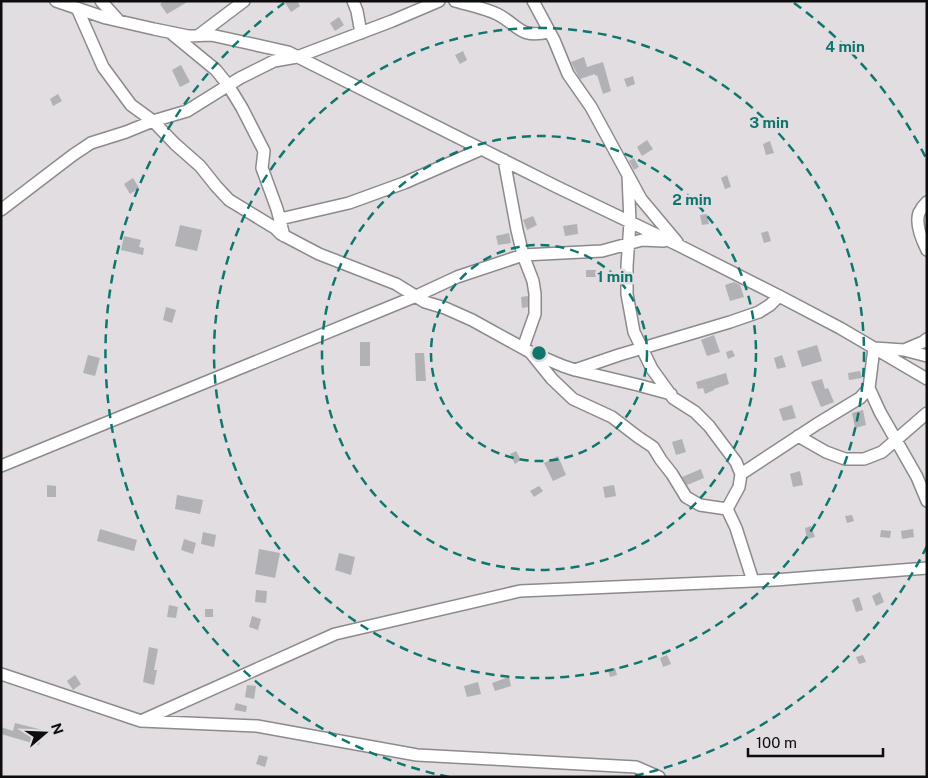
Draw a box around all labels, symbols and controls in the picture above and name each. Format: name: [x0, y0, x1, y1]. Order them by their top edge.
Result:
text: 4 min: [825, 38, 865, 55]
text: 3 min: [749, 114, 789, 131]
text: 2 min: [672, 191, 712, 208]
text: 1 min: [597, 268, 633, 285]
centre of rings: [530, 344, 548, 362]
north arrow: [20, 708, 70, 758]
text: N: [48, 721, 67, 737]
scale bar: [748, 726, 883, 758]
text: 100 m: [756, 734, 797, 751]

